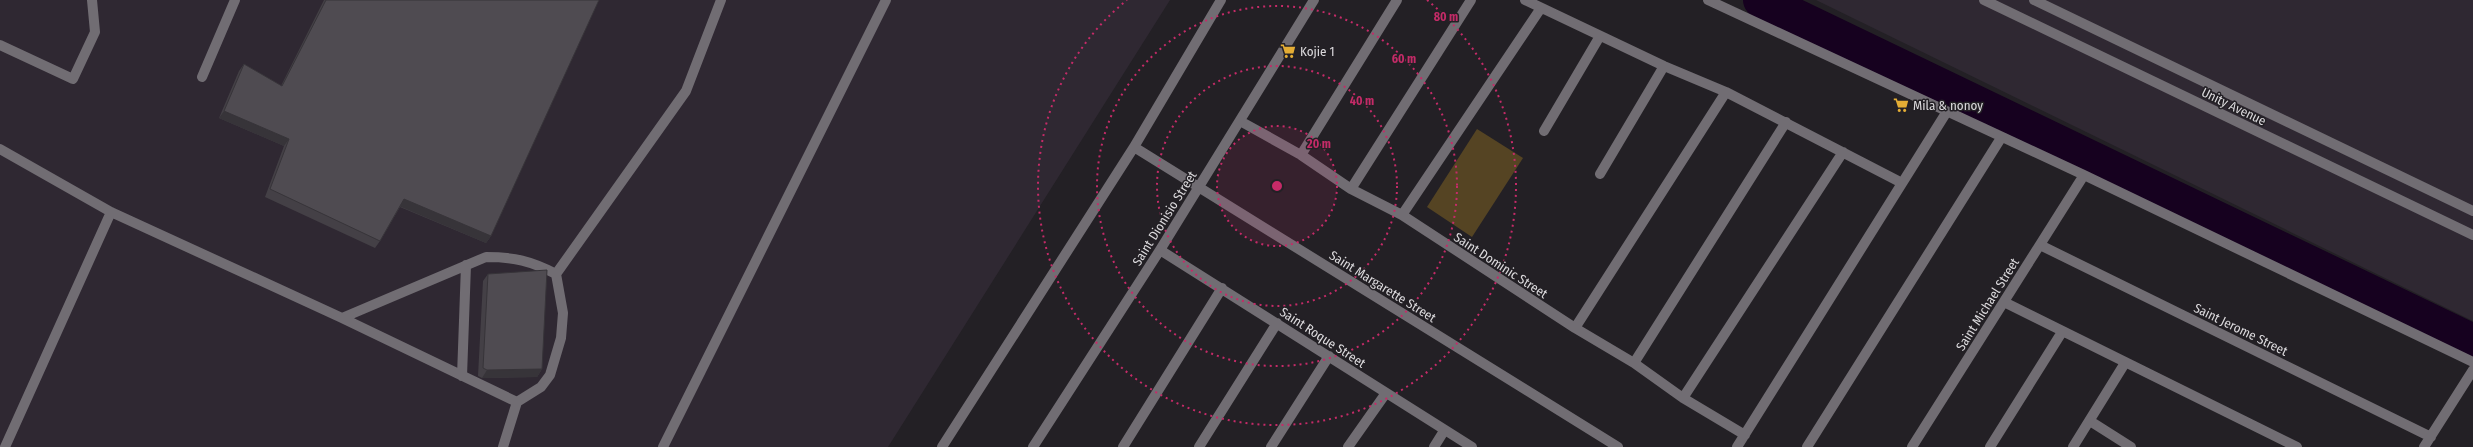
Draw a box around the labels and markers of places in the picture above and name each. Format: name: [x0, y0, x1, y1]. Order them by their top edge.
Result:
supermarket icon: Kojie 1: [1279, 42, 1297, 60]
place label: Kojie 1: [1300, 44, 1335, 59]
supermarket icon: Mila & nonoy: [1892, 96, 1910, 114]
place label: Mila & nonoy: [1913, 98, 1983, 113]
centre of rings: [1270, 179, 1284, 193]

